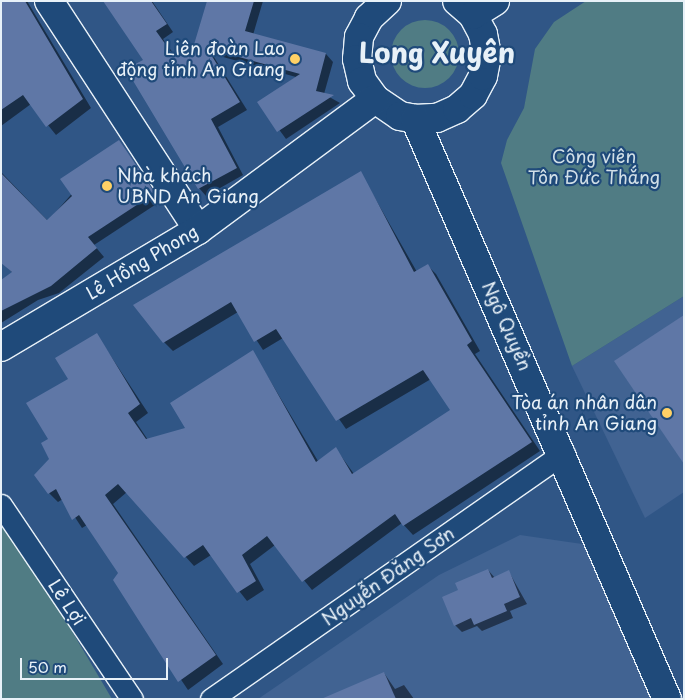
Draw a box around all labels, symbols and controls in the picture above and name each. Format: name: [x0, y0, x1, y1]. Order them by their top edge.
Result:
district label: Long Xuyên: [358, 35, 516, 69]
place label: Liên đoàn Lao động tỉnh An Giang: [116, 38, 285, 80]
marker: Liên đoàn Lao động tỉnh An Giang: [289, 53, 301, 65]
park label: Công viên Tôn Đức Thắng: [528, 146, 660, 188]
place label: Nhà khách UBND An Giang: [117, 165, 259, 208]
marker: Nhà khách UBND An Giang: [101, 180, 113, 192]
street label: Lê Hồng Phong: [81, 220, 203, 304]
street label: Ngô Quyền: [478, 278, 536, 374]
place label: Tòa án nhân dân tỉnh An Giang: [510, 392, 657, 434]
marker: Tòa án nhân dân tỉnh An Giang: [661, 407, 673, 419]
street label: Nguyễn Đăng Sơn: [318, 522, 458, 630]
street label: Lê Lợi: [44, 575, 90, 629]
scale bar: [22, 648, 170, 680]
text: 50 m: [28, 655, 67, 678]

